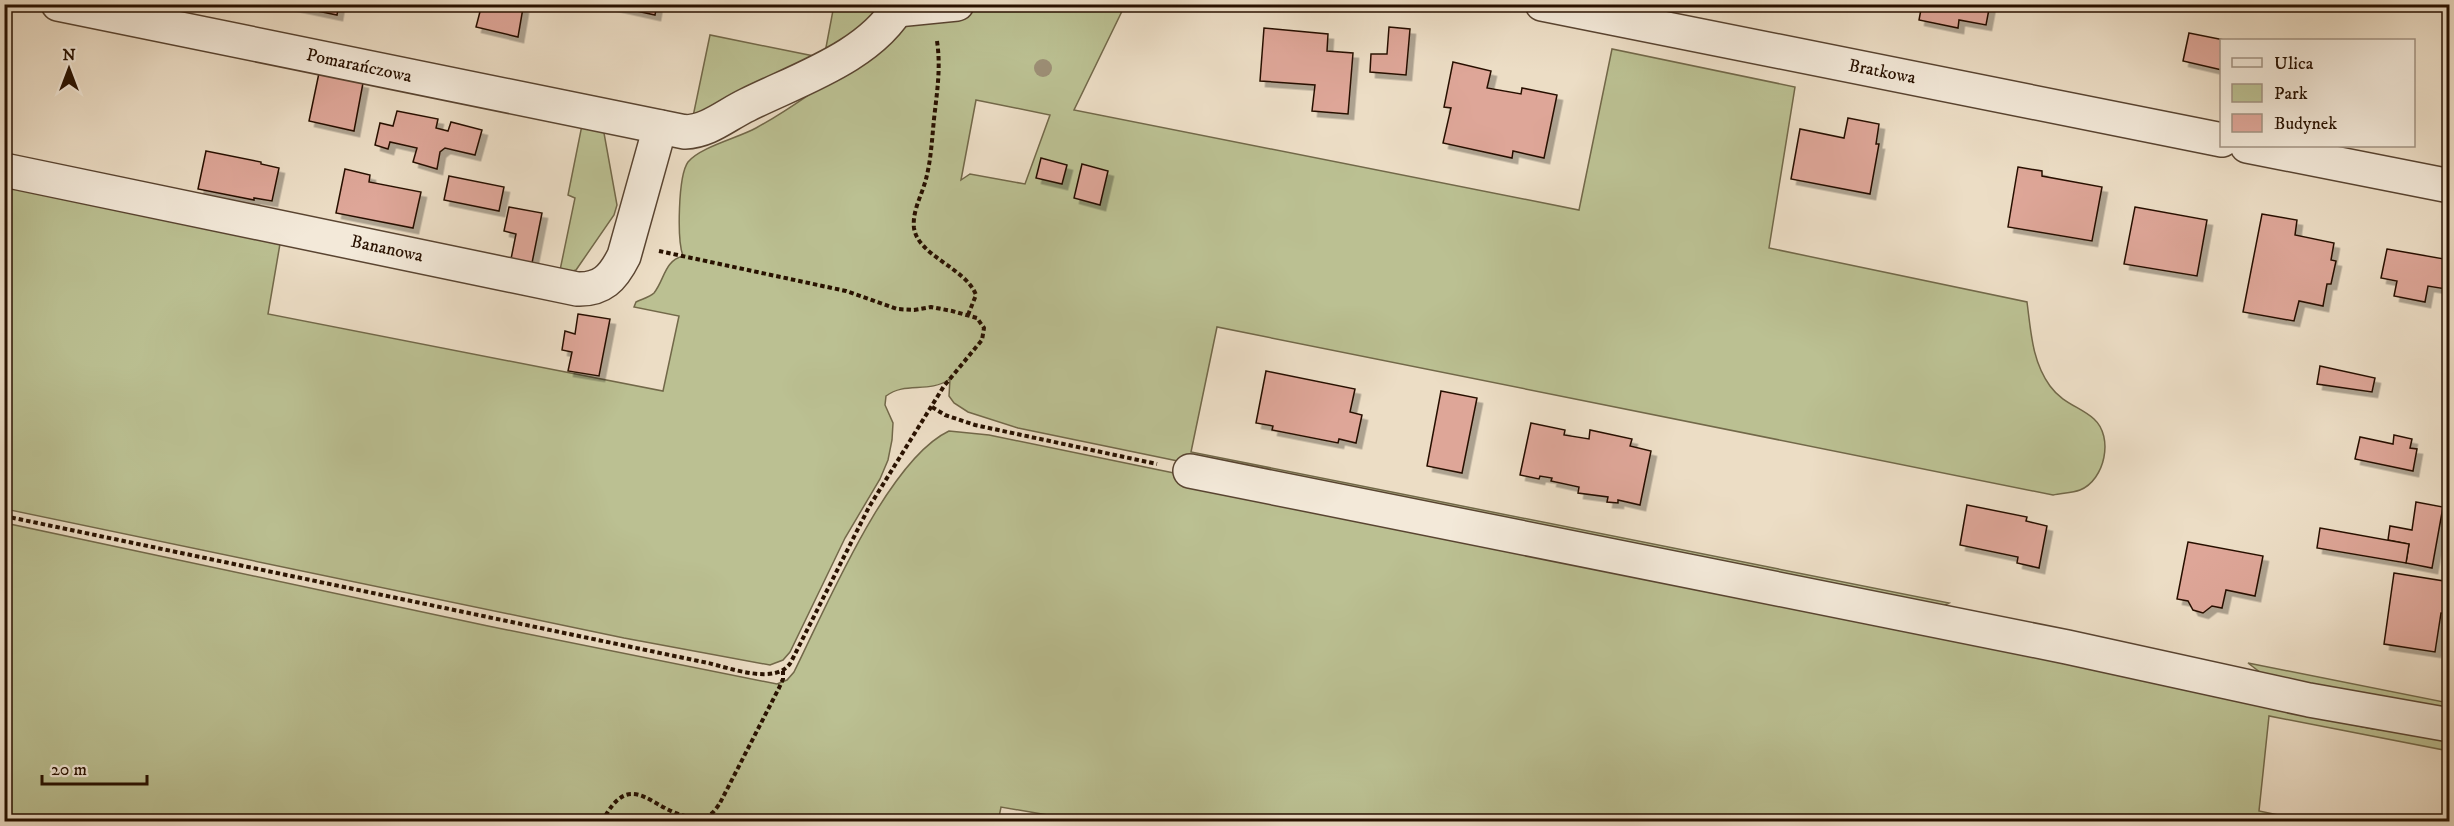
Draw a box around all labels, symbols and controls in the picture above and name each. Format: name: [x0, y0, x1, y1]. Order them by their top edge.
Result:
north arrow: [39, 39, 99, 99]
legend: [2220, 39, 2415, 147]
street label: Pomarańczowa: [304, 44, 414, 88]
text: N: [62, 45, 76, 65]
text: Ulica: [2274, 53, 2314, 75]
street label: Bratkowa: [1847, 55, 1918, 89]
text: Park: [2274, 83, 2308, 105]
text: Budynek: [2274, 113, 2337, 135]
street label: Bananowa: [349, 231, 425, 267]
scale bar: [42, 748, 147, 786]
text: 20 m: [51, 759, 87, 781]

